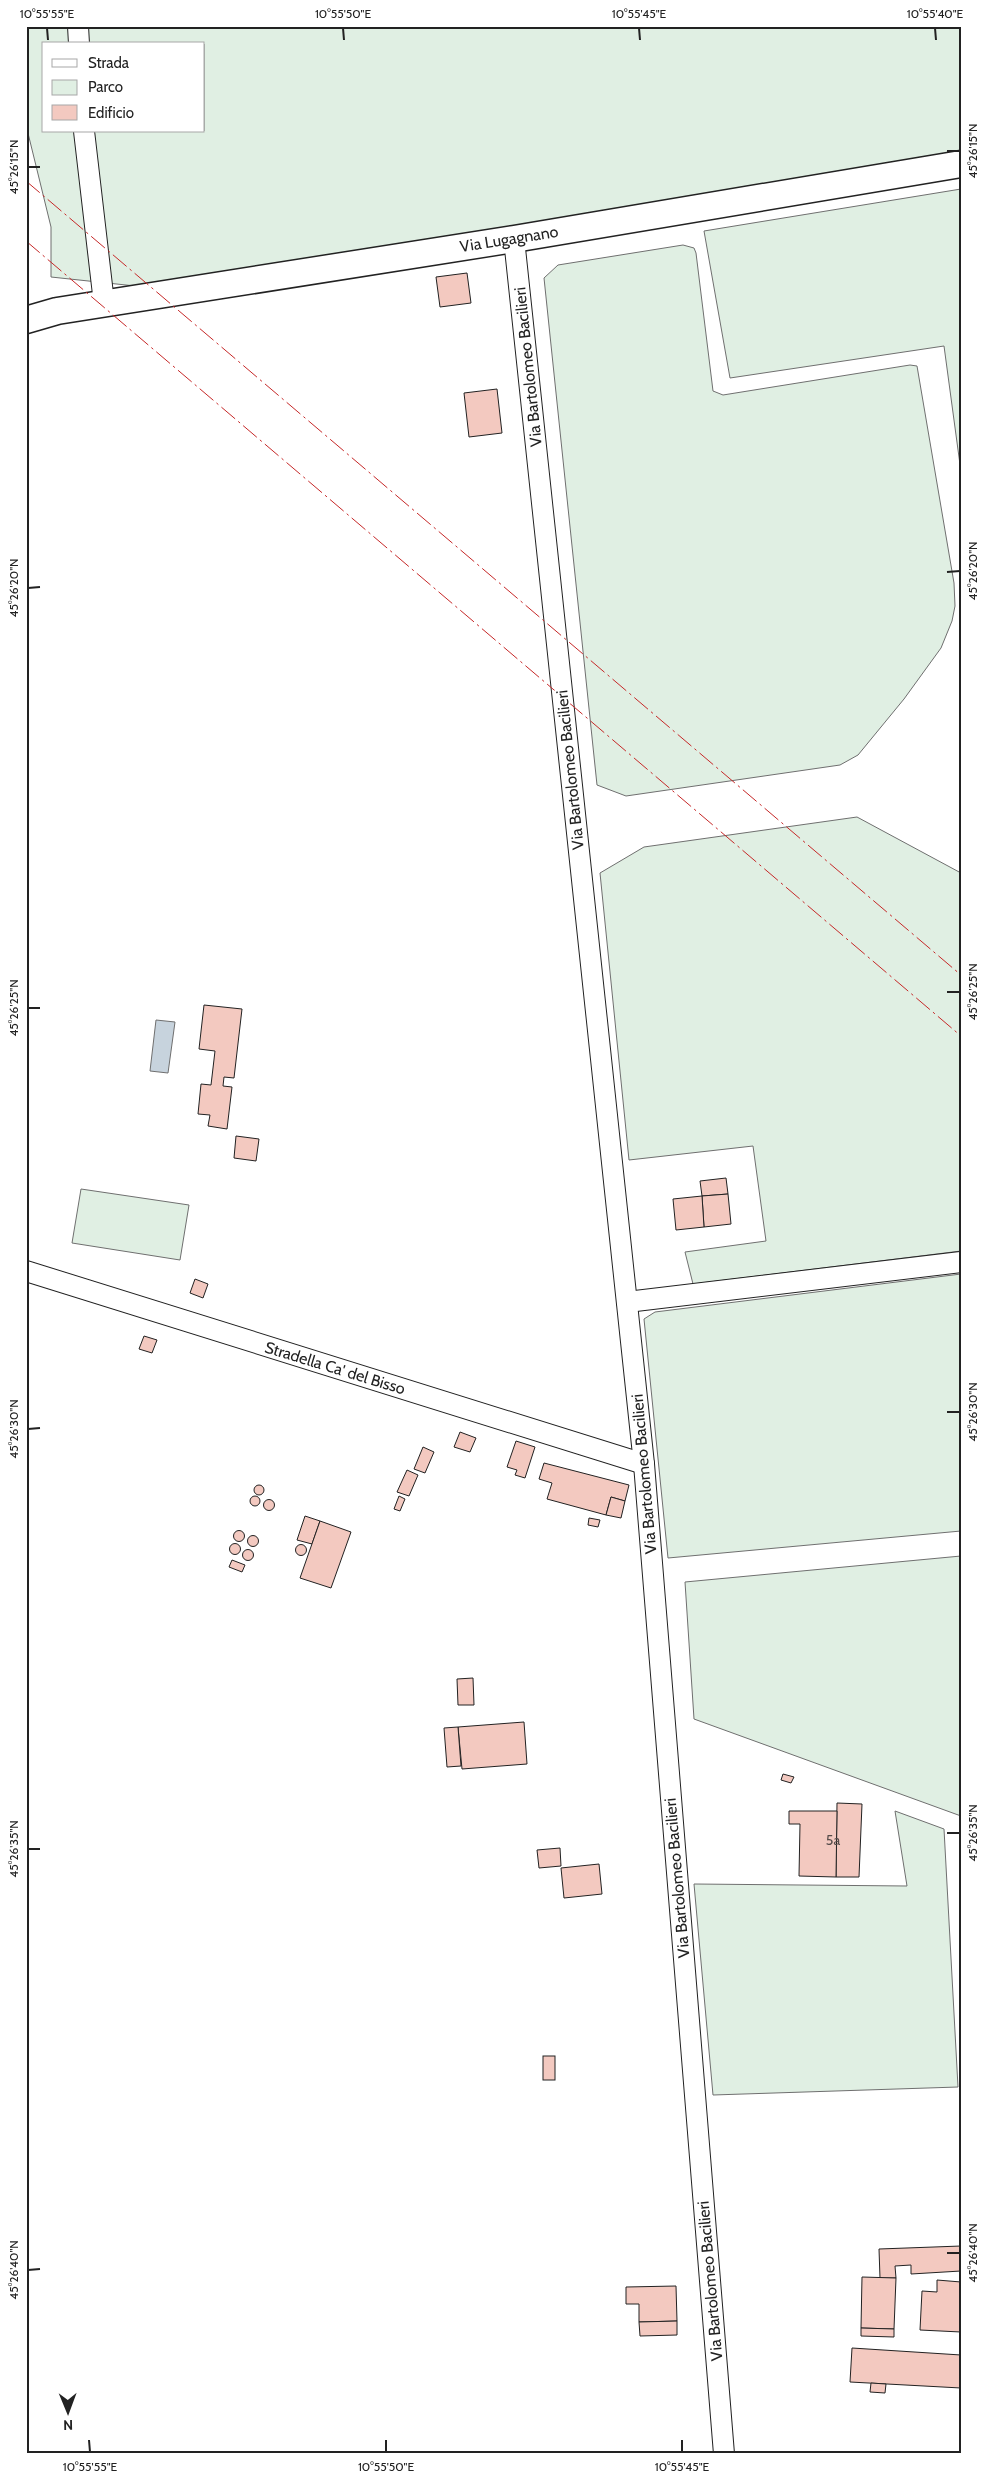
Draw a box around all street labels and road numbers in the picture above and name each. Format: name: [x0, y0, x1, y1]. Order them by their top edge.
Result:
street label: Via Lugagnano: [458, 222, 560, 256]
street label: Via Bartolomeo Bacilieri: [510, 286, 546, 448]
street label: Via Bartolomeo Bacilieri: [552, 689, 588, 851]
street label: Stradella Ca' del Bisso: [262, 1338, 408, 1398]
street label: Via Bartolomeo Bacilieri: [628, 1393, 660, 1555]
street label: Via Bartolomeo Bacilieri: [661, 1797, 693, 1959]
street label: Via Bartolomeo Bacilieri: [694, 2200, 726, 2362]

